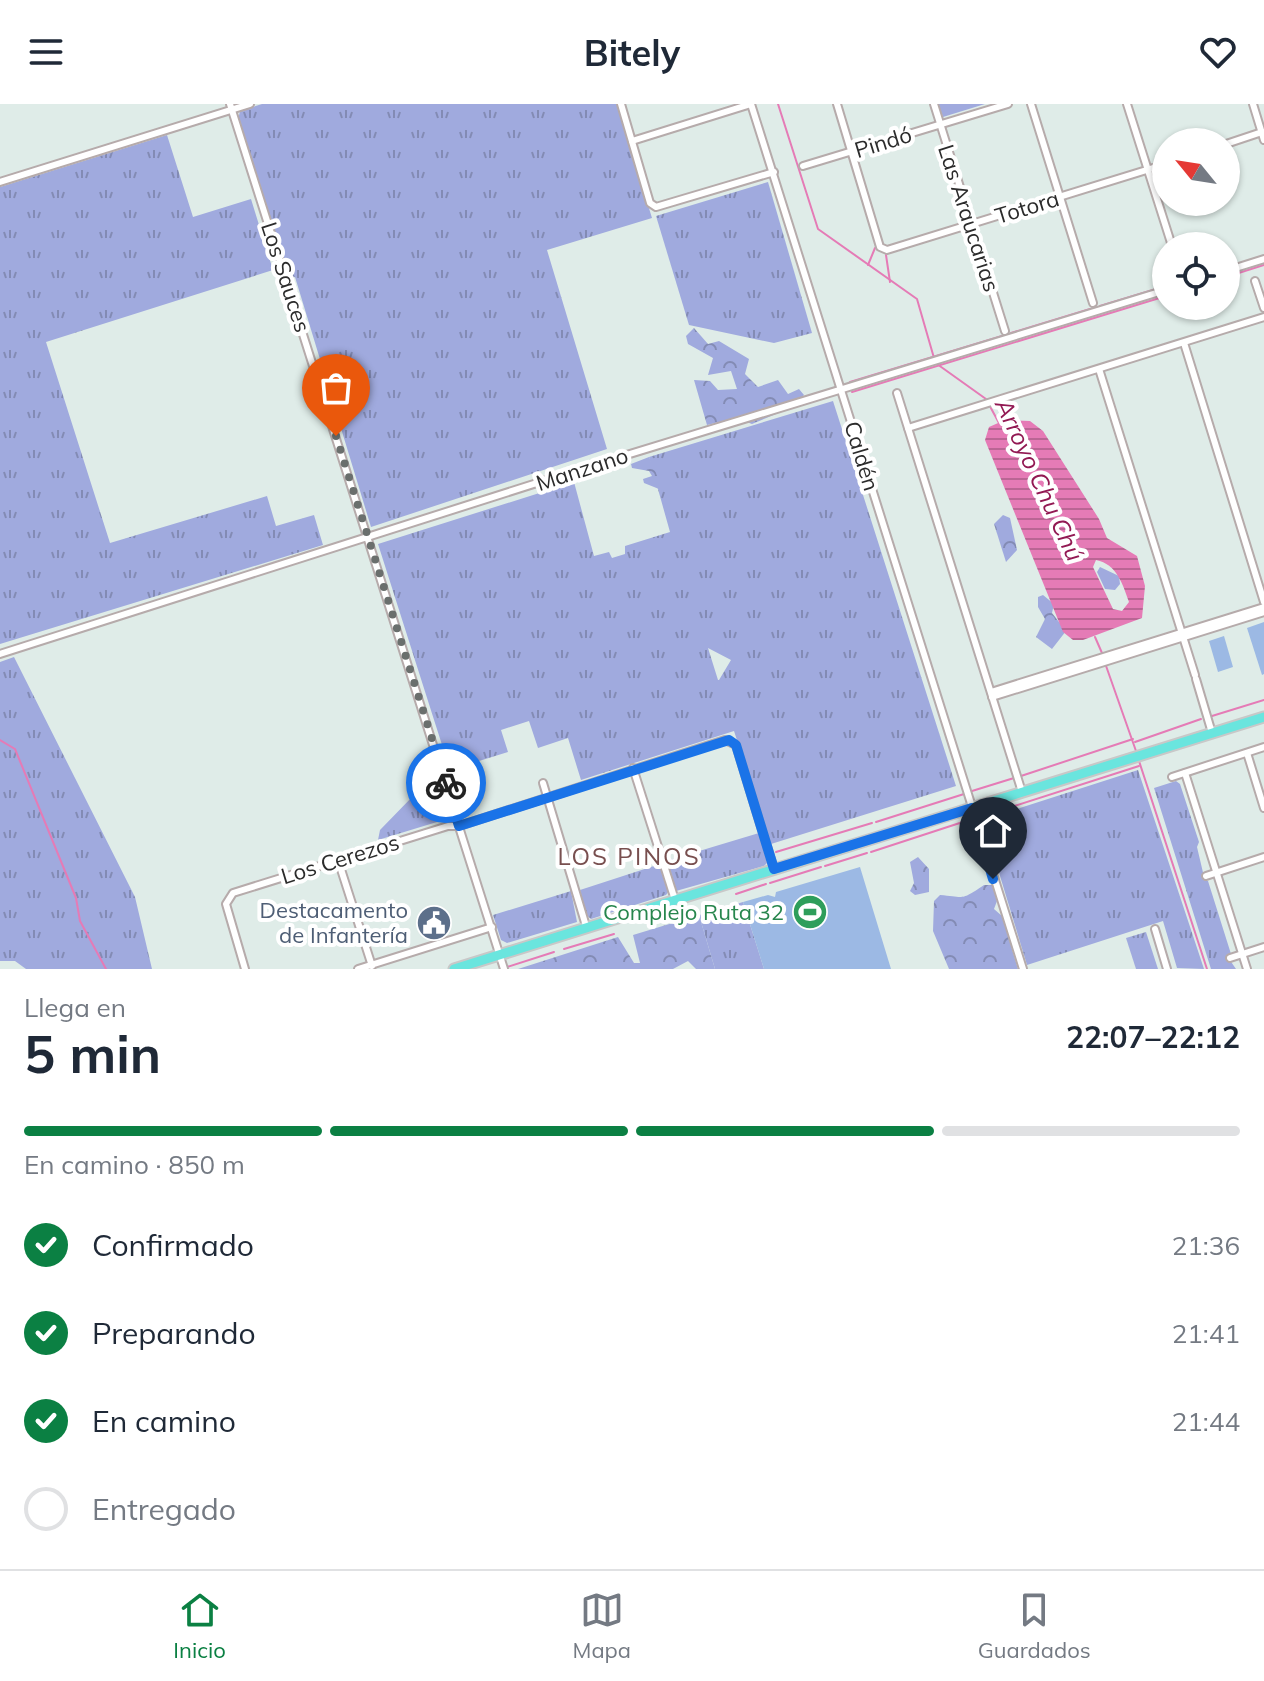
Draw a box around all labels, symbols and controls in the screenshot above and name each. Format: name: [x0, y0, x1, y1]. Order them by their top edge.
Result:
icon: menu: [24, 30, 68, 74]
text: Bitely: [584, 30, 680, 75]
icon: heart: [1196, 30, 1240, 74]
street label: Pindó: [851, 120, 915, 164]
north arrow: [1152, 128, 1240, 216]
map controls: [1152, 128, 1240, 320]
street label: Las Araucarias: [932, 141, 1006, 295]
street label: Totora: [992, 184, 1062, 230]
street label: Los Sauces: [255, 218, 317, 336]
button: locate: [1152, 232, 1240, 320]
pin: [302, 354, 370, 436]
icon: bag: [314, 366, 358, 410]
water label: Arroyo Chu Chú: [989, 393, 1091, 566]
street label: Caldén: [838, 418, 886, 494]
street label: Manzano: [533, 441, 631, 497]
courier: [406, 743, 486, 823]
icon: bike: [424, 761, 468, 805]
pin: [959, 797, 1027, 879]
icon: home: [971, 809, 1015, 853]
street label: Los Cerezos: [278, 828, 402, 890]
district label: LOS PINOS: [557, 841, 701, 871]
sports icon: Complejo Ruta 32: [791, 893, 829, 931]
place label: Destacamento de Infantería: [260, 896, 408, 949]
place label: Complejo Ruta 32: [603, 898, 784, 926]
public building icon: Destacamento de Infantería: [415, 904, 453, 942]
text: Llega en: [24, 991, 126, 1024]
text: 22:07–22:12: [1066, 1018, 1240, 1056]
text: 5 min: [24, 1021, 161, 1086]
text: En camino · 850 m: [24, 1148, 245, 1181]
icon: check: [24, 1223, 68, 1267]
text: Confirmado: [92, 1226, 254, 1264]
text: 21:36: [1172, 1229, 1240, 1262]
icon: check: [24, 1311, 68, 1355]
text: Preparando: [92, 1314, 256, 1352]
text: 21:41: [1172, 1317, 1240, 1350]
icon: check: [24, 1399, 68, 1443]
text: En camino: [92, 1402, 236, 1440]
text: 21:44: [1172, 1405, 1240, 1438]
text: Entregado: [92, 1490, 236, 1528]
tab: Inicio: [173, 1588, 226, 1664]
tab: Mapa: [573, 1588, 631, 1664]
tab: Guardados: [978, 1588, 1091, 1664]

